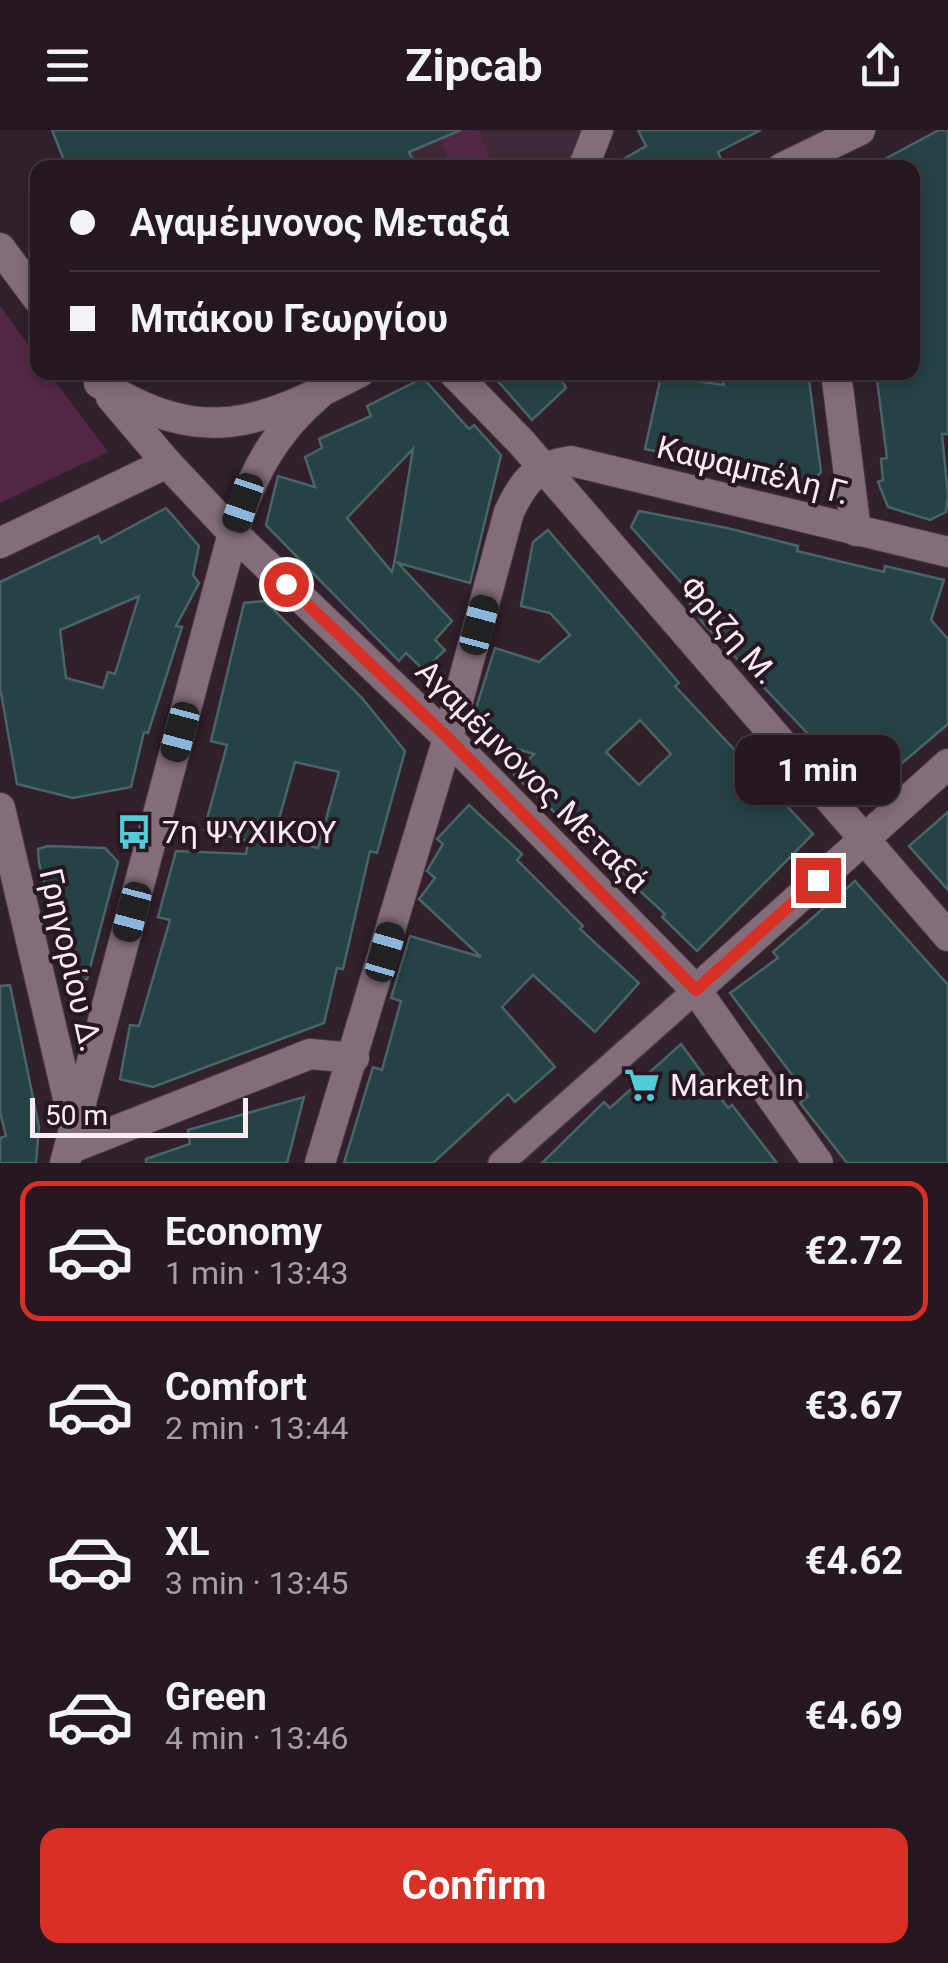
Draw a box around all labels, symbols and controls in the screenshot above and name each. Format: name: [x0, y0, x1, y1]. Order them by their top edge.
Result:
icon: menu: [40, 38, 95, 93]
icon: share: [853, 38, 908, 93]
text: Zipcab: [405, 39, 543, 92]
text: Αγαμέμνονος Μεταξά: [130, 201, 509, 245]
text: Μπάκου Γεωργίου: [130, 297, 448, 341]
street label: Καψαμπέλη Γ.: [653, 428, 853, 512]
car: [219, 470, 267, 536]
route start: [264, 562, 309, 607]
street label: Φριζη Μ.: [672, 568, 786, 692]
car: [457, 592, 501, 658]
street label: Αγαμέμνονος Μεταξά: [408, 652, 656, 900]
car: [158, 699, 202, 765]
callout: 1 min: [736, 735, 900, 805]
text: 1 min: [777, 751, 858, 789]
bus stop icon: 7η ΨΥΧΙΚΟΥ: [115, 813, 153, 851]
place label: 7η ΨΥΧΙΚΟΥ: [162, 813, 337, 851]
route end: [796, 858, 841, 903]
street label: Γρηγορίου Δ.: [31, 865, 111, 1055]
car: [110, 879, 154, 945]
car: [362, 919, 408, 985]
supermarket icon: Market In: [623, 1066, 661, 1104]
place label: Market In: [670, 1066, 804, 1104]
scale bar: [30, 1093, 248, 1138]
text: 50 m: [45, 1099, 108, 1132]
icon: car: [45, 1206, 135, 1296]
text: Economy: [165, 1210, 322, 1254]
text: €2.72: [805, 1229, 903, 1273]
text: 1 min · 13:43: [165, 1254, 348, 1292]
icon: car: [45, 1361, 135, 1451]
text: Comfort: [165, 1365, 307, 1409]
text: €3.67: [805, 1384, 903, 1428]
text: 2 min · 13:44: [165, 1409, 348, 1447]
icon: car: [45, 1516, 135, 1606]
text: XL: [165, 1520, 210, 1564]
text: €4.62: [805, 1539, 903, 1583]
text: 3 min · 13:45: [165, 1564, 348, 1602]
icon: car: [45, 1671, 135, 1761]
text: Green: [165, 1675, 267, 1719]
text: €4.69: [805, 1694, 903, 1738]
text: 4 min · 13:46: [165, 1719, 348, 1757]
button: Confirm: [40, 1828, 908, 1943]

